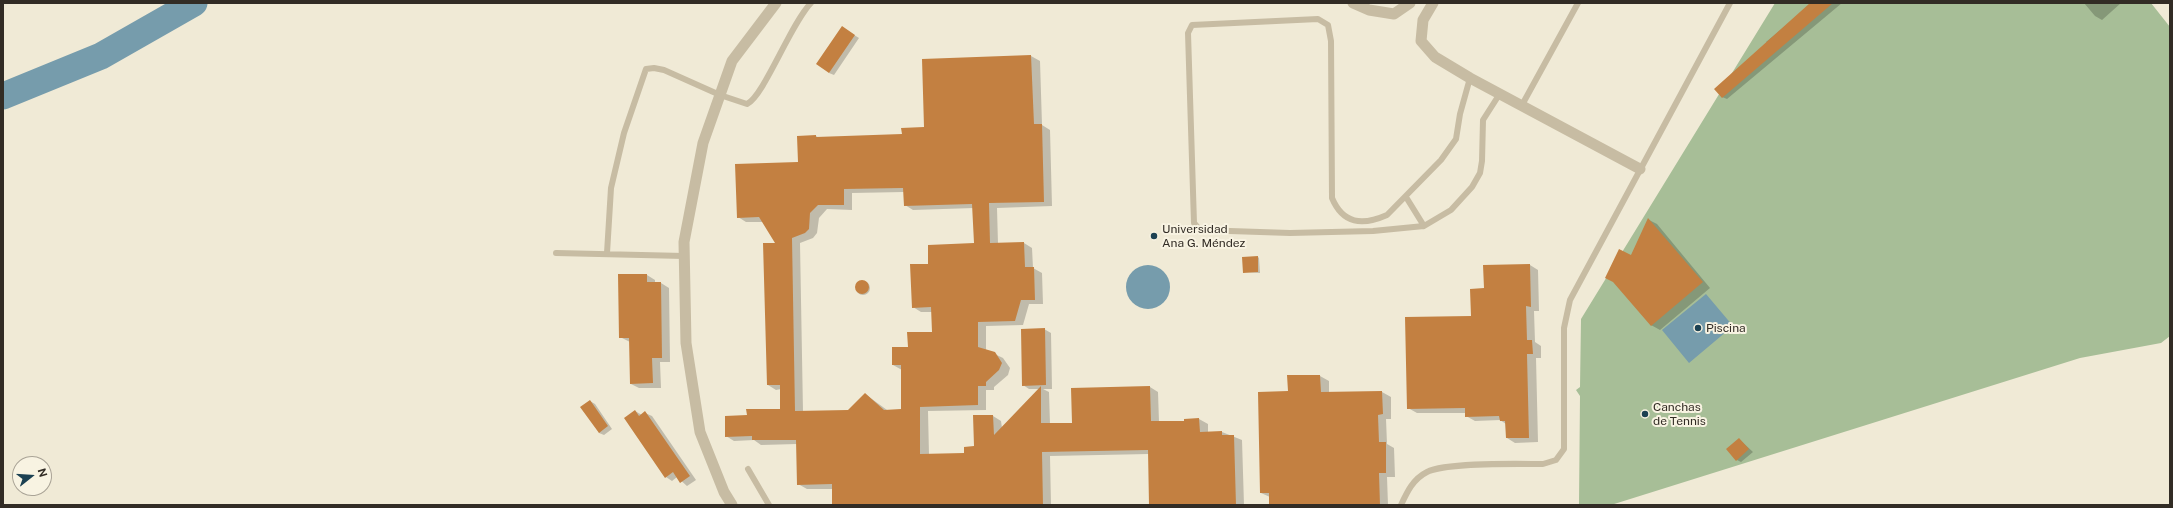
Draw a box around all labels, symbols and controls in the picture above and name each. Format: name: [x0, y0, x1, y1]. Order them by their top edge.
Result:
place label: Universidad Ana G. Méndez: [1162, 222, 1245, 250]
marker: Universidad Ana G. Méndez: [1149, 231, 1159, 241]
place label: Piscina: [1706, 321, 1746, 335]
marker: Piscina: [1693, 323, 1703, 333]
place label: Canchas de Tennis: [1653, 400, 1706, 428]
marker: Canchas de Tennis: [1640, 409, 1650, 419]
north arrow: [12, 456, 52, 496]
text: N: [36, 467, 50, 479]

